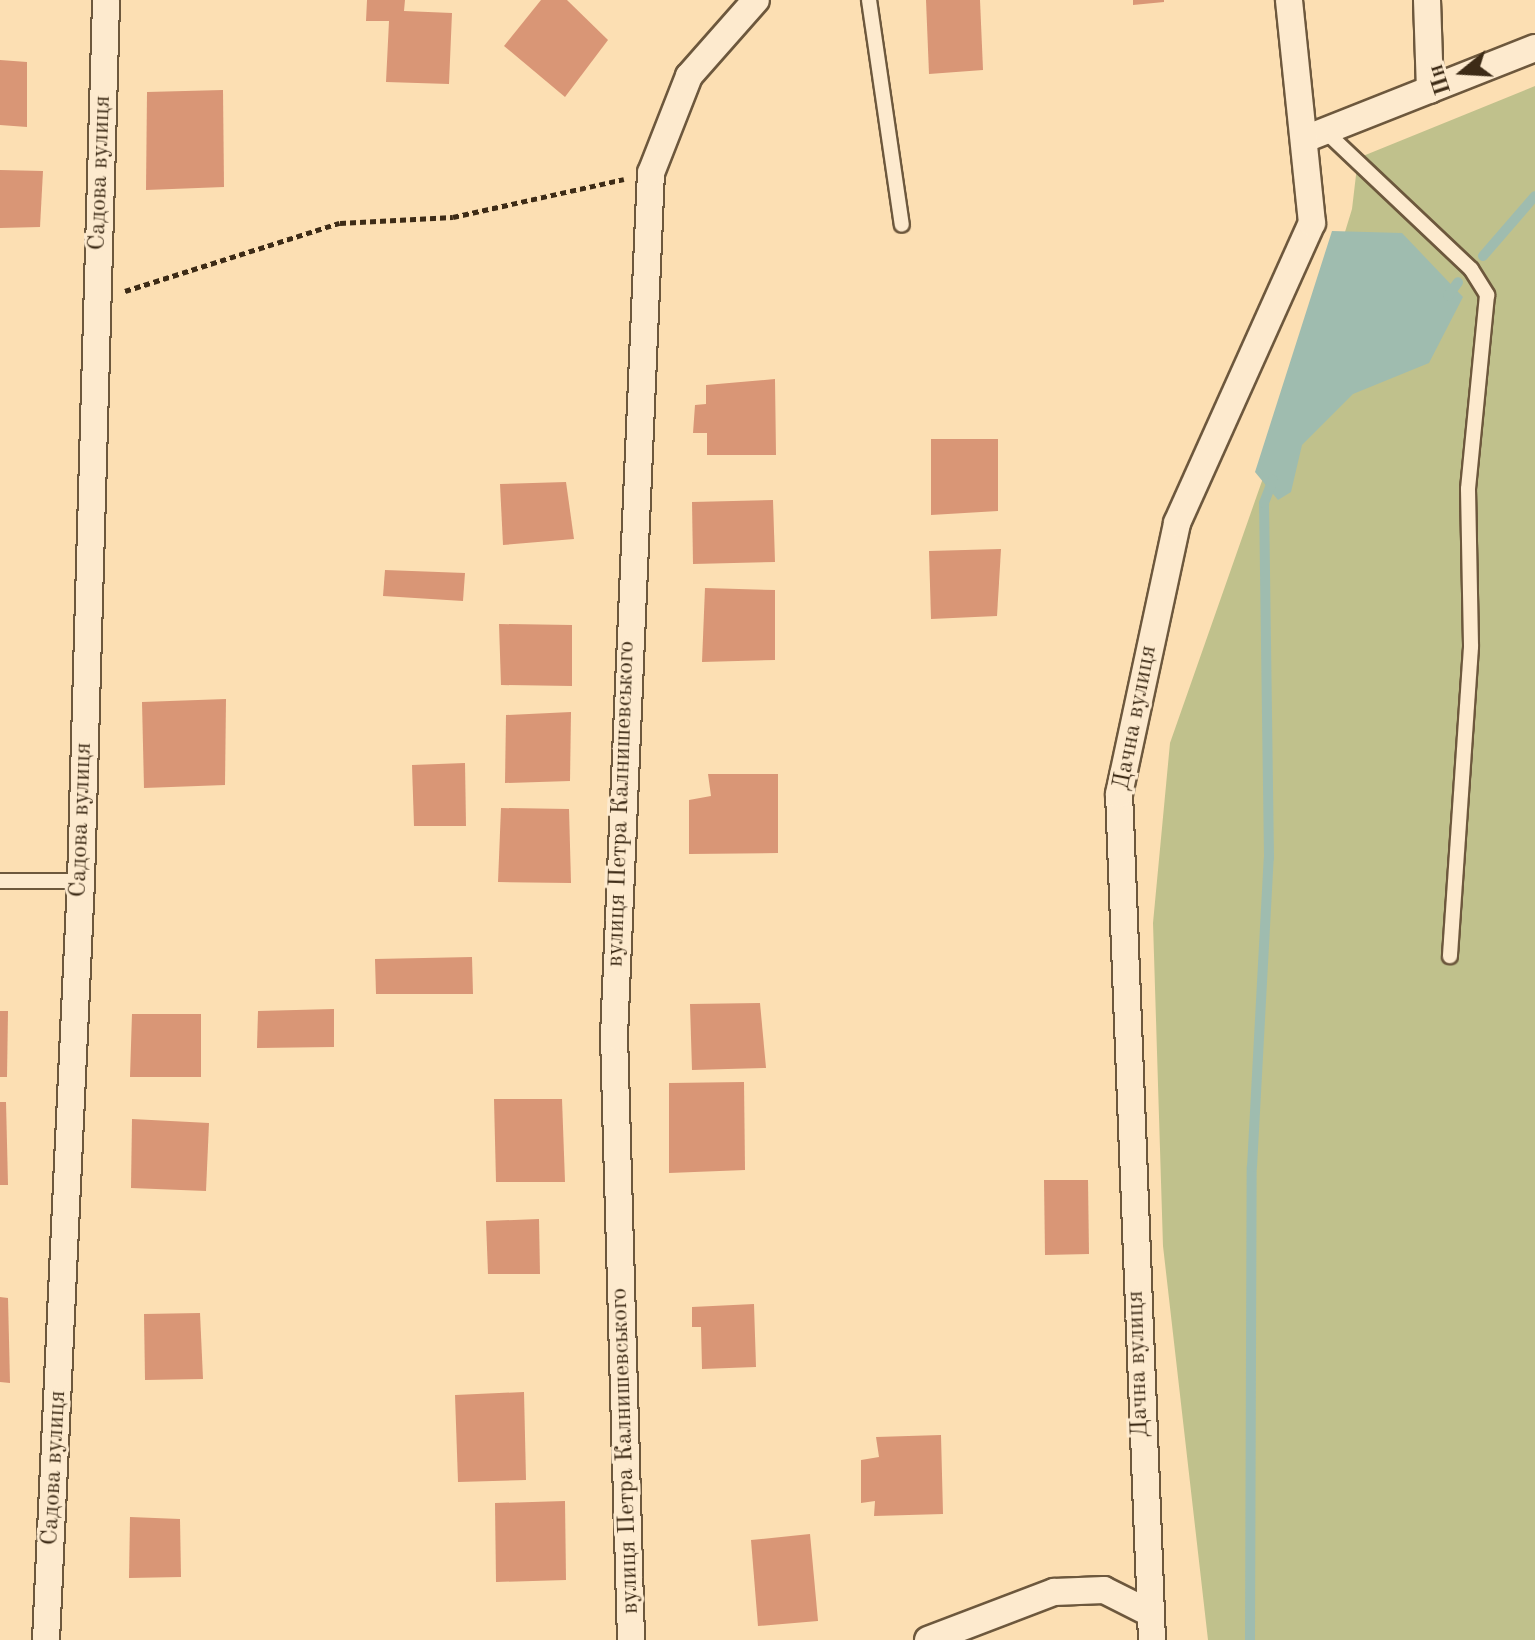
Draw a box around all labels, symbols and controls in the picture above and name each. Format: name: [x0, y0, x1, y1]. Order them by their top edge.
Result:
north arrow: [1423, 32, 1503, 112]
text: Пн: [1425, 62, 1455, 97]
street label: Садова вулиця: [84, 95, 118, 251]
street label: вулиця Петра Калнишевського: [602, 640, 642, 968]
street label: Дачна вулиця: [1108, 643, 1164, 793]
street label: Садова вулиця: [65, 742, 99, 898]
street label: вулиця Петра Калнишевського: [606, 1287, 646, 1615]
street label: Дачна вулиця: [1122, 1290, 1156, 1438]
street label: Садова вулиця: [37, 1390, 73, 1546]

